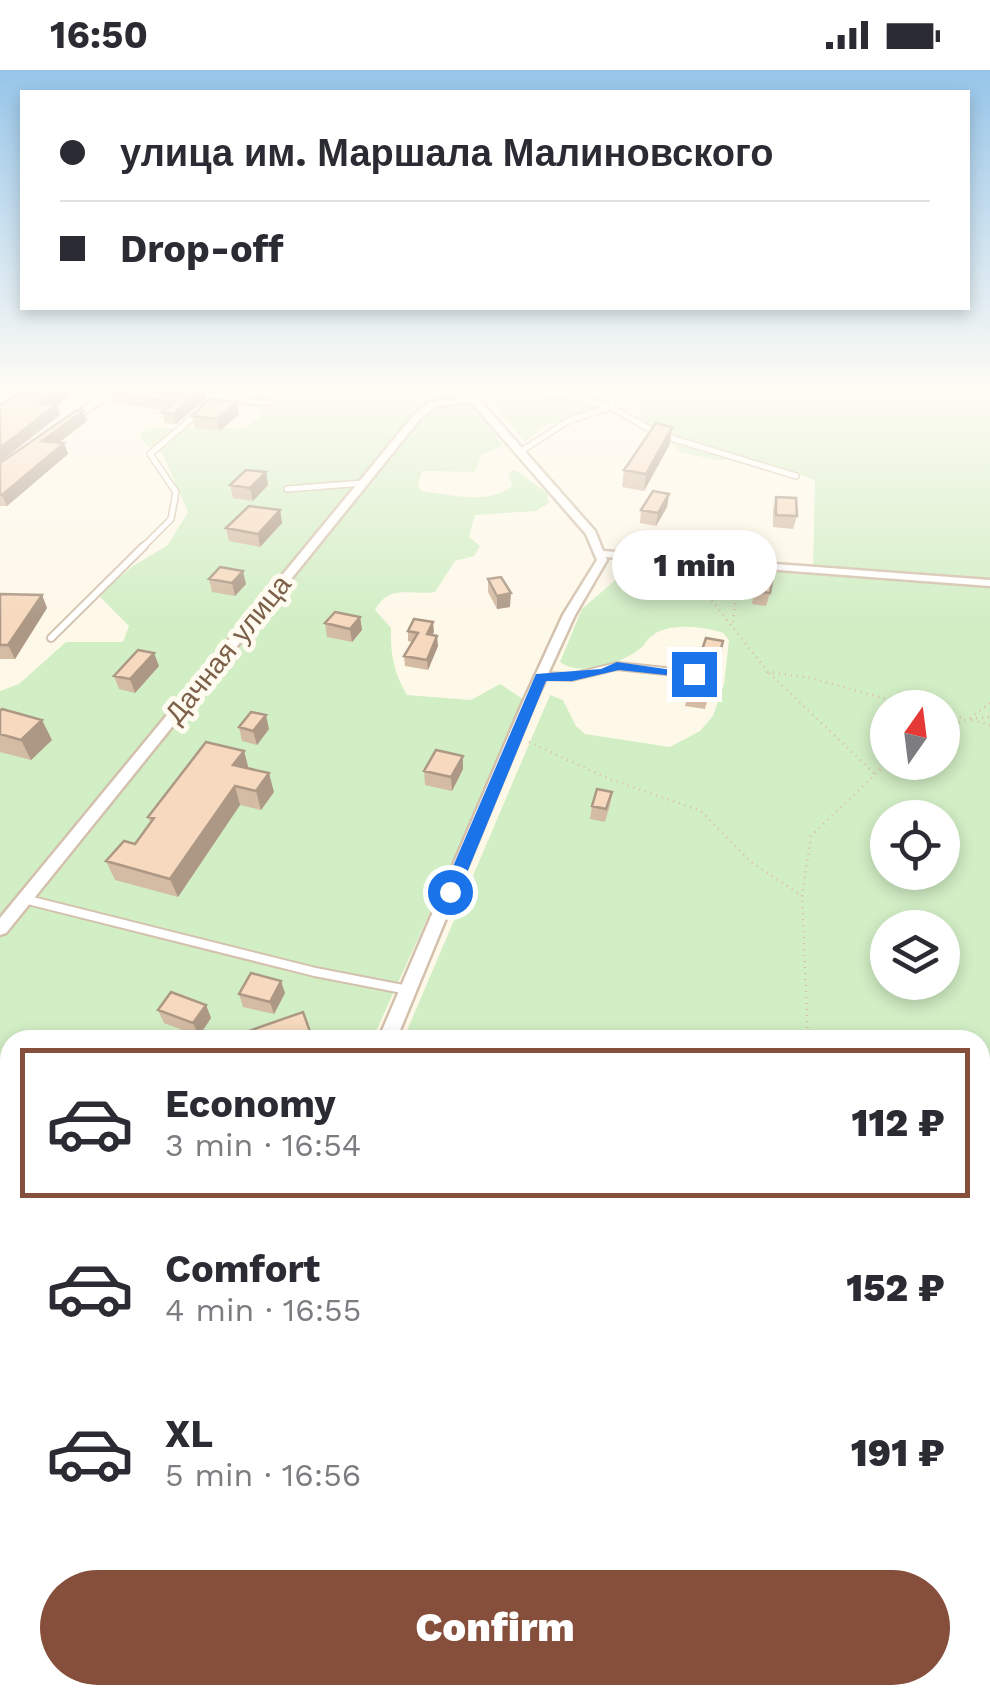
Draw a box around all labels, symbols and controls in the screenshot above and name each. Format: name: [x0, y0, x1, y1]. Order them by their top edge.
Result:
text: 16:50: [50, 13, 148, 57]
text: улица им. Маршала Малиновского: [120, 131, 773, 175]
text: Drop-off: [120, 227, 284, 271]
callout: 1 min: [612, 529, 776, 599]
text: 1 min: [653, 546, 736, 584]
street label: Дачная улица: [158, 568, 298, 730]
route end: [672, 652, 717, 697]
north arrow: [870, 690, 960, 780]
map controls: [870, 690, 960, 1000]
button: locate: [870, 800, 960, 890]
route start: [428, 870, 473, 915]
button: layers: [870, 910, 960, 1000]
icon: car: [45, 1078, 135, 1168]
text: Economy: [165, 1082, 336, 1126]
text: 112 ₽: [851, 1101, 945, 1145]
text: 3 min · 16:54: [165, 1126, 361, 1164]
icon: car: [45, 1243, 135, 1333]
text: Comfort: [165, 1247, 320, 1291]
text: 152 ₽: [846, 1266, 945, 1310]
text: 4 min · 16:55: [165, 1291, 361, 1329]
icon: car: [45, 1408, 135, 1498]
text: XL: [165, 1412, 213, 1456]
text: 191 ₽: [851, 1431, 945, 1475]
text: 5 min · 16:56: [165, 1456, 361, 1494]
button: Confirm: [40, 1570, 950, 1685]

